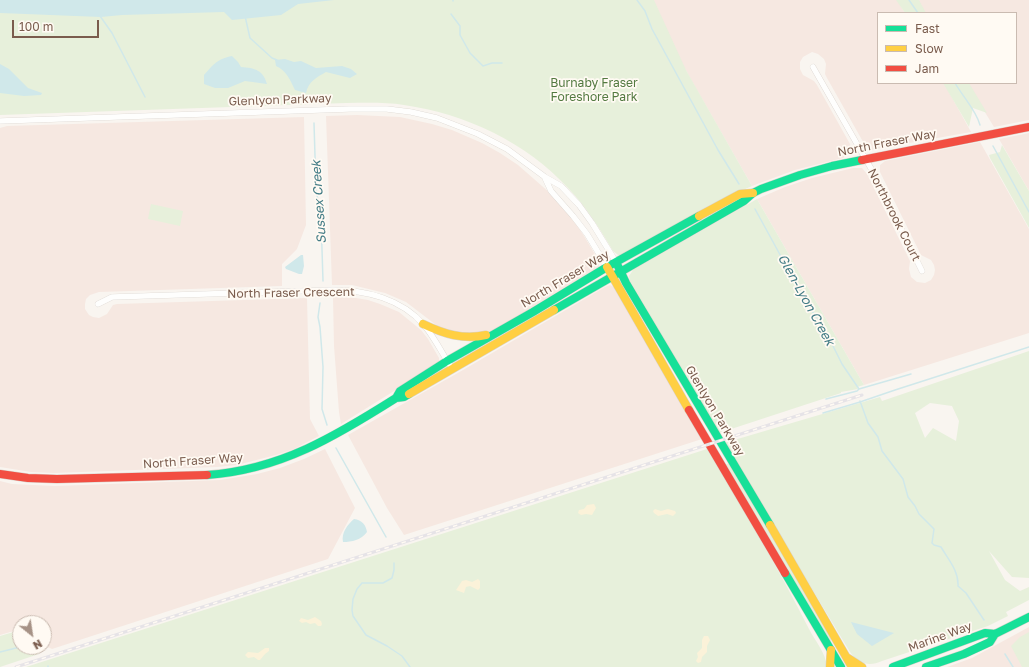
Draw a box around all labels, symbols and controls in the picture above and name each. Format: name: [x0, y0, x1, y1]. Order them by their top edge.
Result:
scale bar: [14, 12, 101, 38]
legend: [877, 12, 1017, 84]
text: 100 m: [19, 19, 53, 34]
text: Fast: [915, 21, 940, 36]
text: Slow: [915, 41, 943, 56]
text: Jam: [915, 61, 939, 76]
park label: Burnaby Fraser Foreshore Park: [550, 76, 638, 104]
street label: Glenlyon Parkway: [228, 91, 332, 109]
street label: North Fraser Way: [836, 126, 938, 160]
water label: Sussex Creek: [308, 160, 330, 244]
street label: Northbrook Court: [864, 166, 924, 264]
street label: North Fraser Way: [518, 247, 612, 311]
water label: Glen-Lyon Creek: [774, 251, 838, 349]
street label: North Fraser Crescent: [227, 285, 355, 301]
street label: Glenlyon Parkway: [682, 363, 748, 459]
street label: North Fraser Way: [143, 450, 243, 472]
north arrow: [12, 615, 52, 655]
street label: Marine Way: [906, 619, 974, 655]
text: N: [31, 637, 45, 653]

